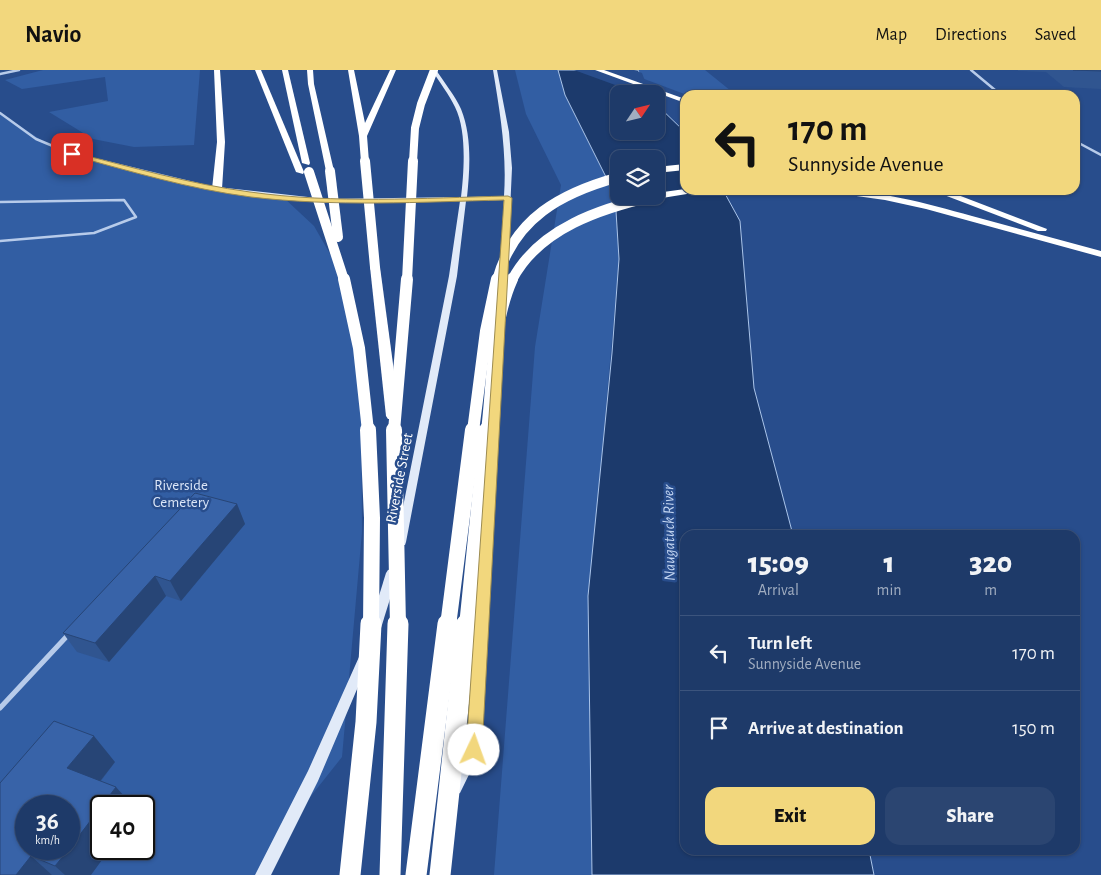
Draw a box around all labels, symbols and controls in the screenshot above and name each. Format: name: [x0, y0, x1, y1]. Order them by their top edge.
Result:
text: Navio: [25, 23, 81, 47]
text: Map: [876, 26, 907, 44]
text: Directions: [935, 26, 1007, 44]
text: Saved: [1035, 26, 1076, 44]
north arrow: [610, 85, 665, 140]
map controls: [610, 85, 665, 205]
icon: left: [705, 110, 770, 175]
text: 170 m: [788, 112, 868, 147]
pin: [51, 133, 93, 175]
icon: arrive: [58, 140, 86, 168]
button: layers: [610, 150, 665, 205]
text: Sunnyside Avenue: [788, 153, 944, 175]
street label: Riverside Street: [383, 432, 416, 524]
park label: Riverside Cemetery: [153, 478, 210, 510]
water label: Naugatuck River: [660, 484, 678, 581]
text: 15:09: [748, 548, 809, 578]
text: 1: [884, 548, 895, 578]
text: 320: [969, 548, 1012, 578]
text: Arrival: [758, 582, 799, 598]
text: min: [877, 582, 902, 598]
text: m: [984, 582, 997, 598]
text: Turn left: [748, 634, 812, 653]
icon: left: [705, 639, 733, 667]
text: 170 m: [1012, 644, 1055, 663]
text: Sunnyside Avenue: [748, 656, 861, 672]
icon: arrive: [705, 714, 733, 742]
text: Arrive at destination: [748, 719, 904, 738]
text: 150 m: [1012, 719, 1055, 738]
position arrow: [447, 723, 499, 775]
button: Exit: [705, 787, 875, 845]
button: Share: [885, 787, 1055, 845]
speed limit sign: 40: [90, 795, 155, 860]
text: 36: [36, 809, 59, 834]
text: km/h: [35, 834, 60, 846]

